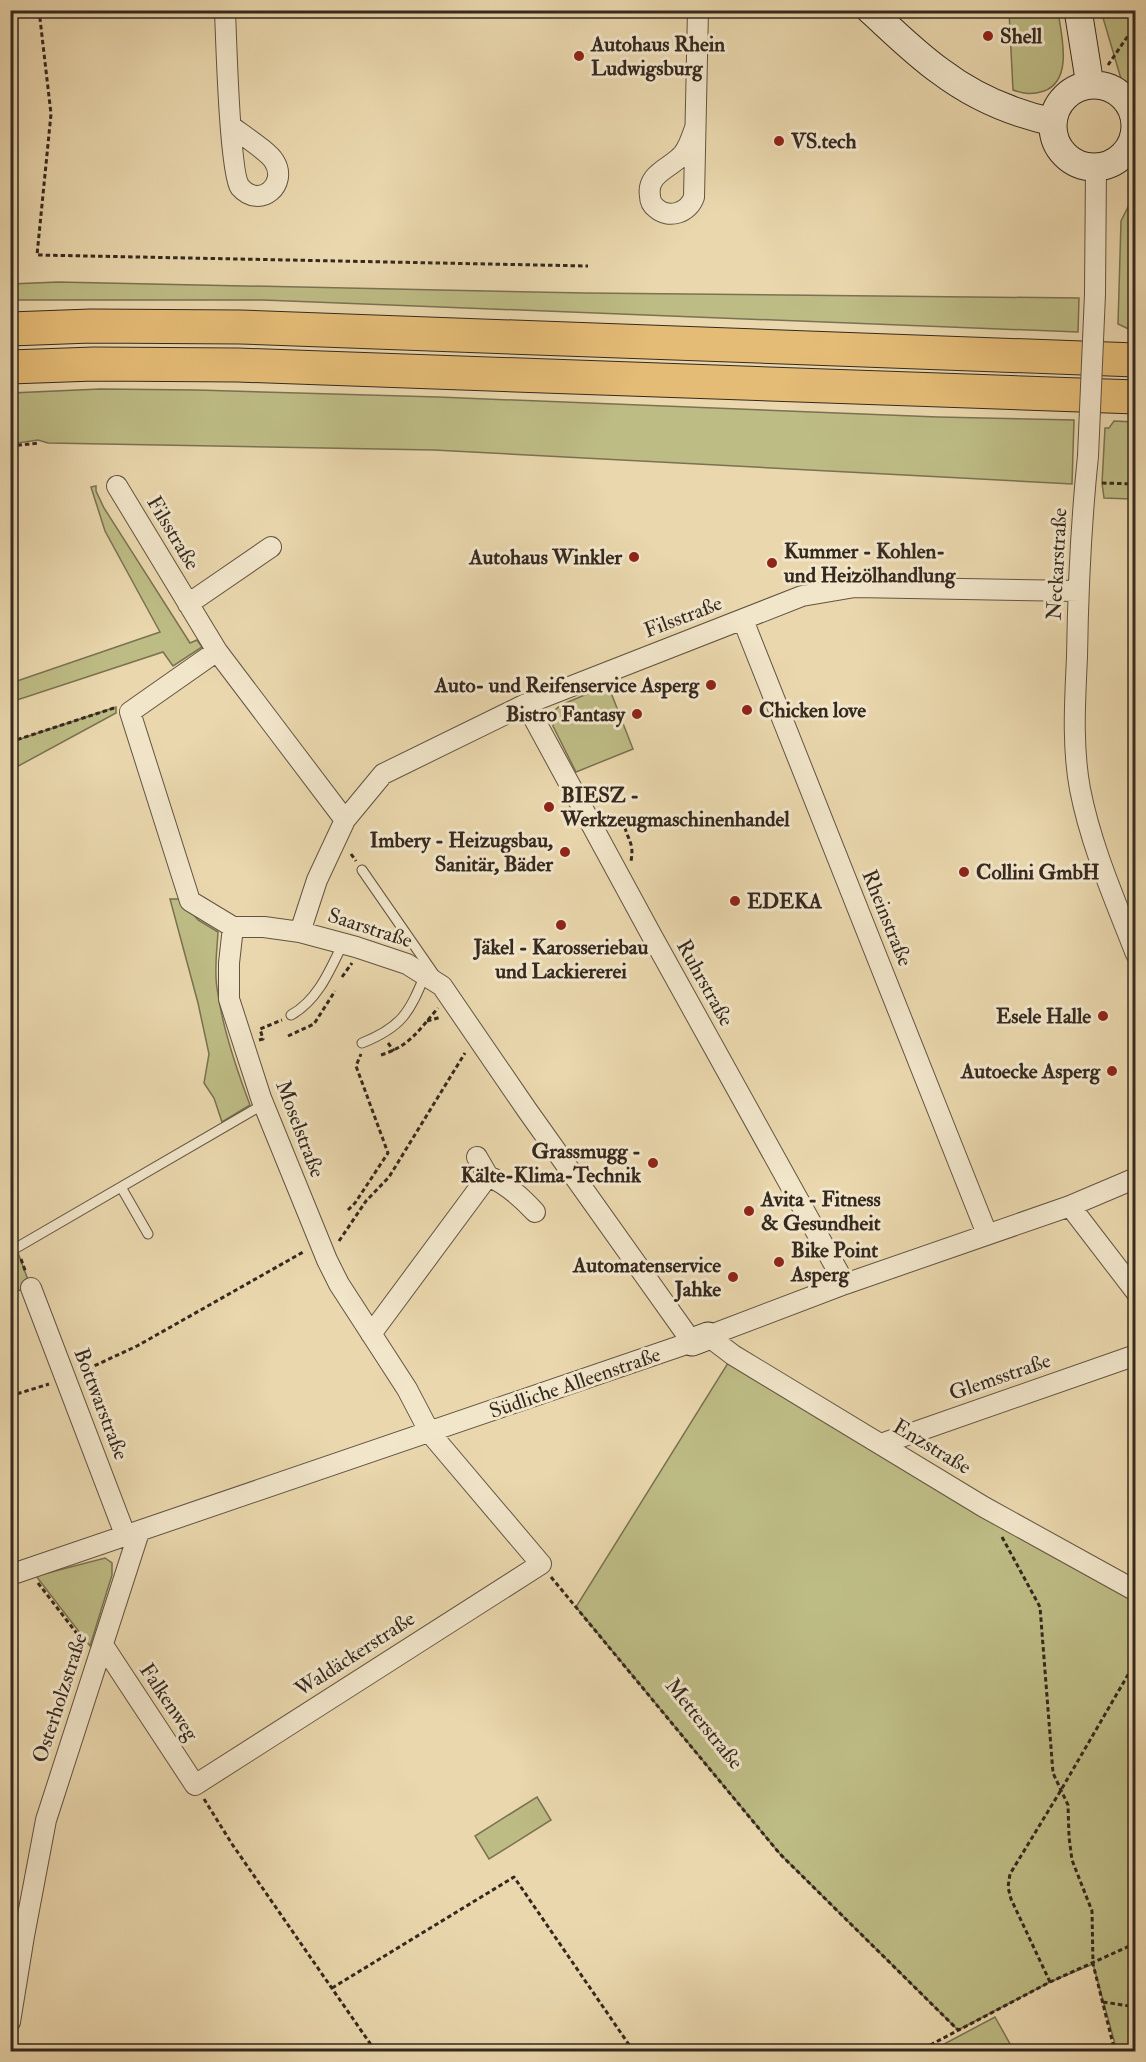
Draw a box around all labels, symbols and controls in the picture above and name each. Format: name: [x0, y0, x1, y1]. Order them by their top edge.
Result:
place label: Shell: [1000, 23, 1043, 50]
marker: Shell: [981, 29, 995, 43]
place label: Autohaus Rhein Ludwigsburg: [590, 31, 725, 82]
marker: Autohaus Rhein Ludwigsburg: [572, 49, 586, 63]
place label: VS.tech: [790, 128, 856, 155]
marker: VS.tech: [772, 134, 786, 148]
street label: Filsstraße: [140, 491, 206, 575]
street label: Neckarstraße: [1041, 507, 1073, 621]
place label: Kummer - Kohlen- und Heizölhandlung: [783, 538, 956, 589]
place label: Autohaus Winkler: [468, 544, 623, 571]
marker: Autohaus Winkler: [627, 550, 641, 564]
marker: Kummer - Kohlen- und Heizölhandlung: [765, 556, 779, 570]
street label: Filsstraße: [640, 590, 726, 644]
place label: Auto- und Reifenservice Asperg: [434, 672, 700, 699]
marker: Auto- und Reifenservice Asperg: [704, 678, 718, 692]
place label: Chicken love: [759, 697, 866, 724]
place label: Bistro Fantasy: [506, 701, 626, 728]
marker: Chicken love: [740, 703, 754, 717]
marker: Bistro Fantasy: [630, 707, 644, 721]
place label: BIESZ - Werkzeugmaschinenhandel: [560, 782, 790, 833]
marker: BIESZ - Werkzeugmaschinenhandel: [542, 800, 556, 814]
place label: Imbery - Heizugsbau, Sanitär, Bäder: [370, 827, 554, 878]
marker: Imbery - Heizugsbau, Sanitär, Bäder: [558, 845, 572, 859]
place label: Collini GmbH: [976, 859, 1100, 886]
marker: Collini GmbH: [957, 865, 971, 879]
street label: Rheinstraße: [855, 866, 919, 970]
place label: EDEKA: [747, 888, 823, 915]
marker: EDEKA: [728, 894, 742, 908]
street label: Saarstraße: [324, 902, 416, 954]
marker: Jäkel - Karosseriebau und Lackiererei: [554, 918, 568, 932]
place label: Jäkel - Karosseriebau und Lackiererei: [473, 934, 648, 985]
street label: Ruhrstraße: [670, 935, 740, 1031]
place label: Esele Halle: [996, 1003, 1091, 1030]
marker: Esele Halle: [1096, 1009, 1110, 1023]
place label: Autoecke Asperg: [960, 1058, 1101, 1085]
marker: Autoecke Asperg: [1105, 1064, 1119, 1078]
street label: Moselstraße: [269, 1077, 331, 1182]
place label: Grassmugg - Kälte-Klima-Technik: [461, 1138, 642, 1189]
marker: Grassmugg - Kälte-Klima-Technik: [646, 1156, 660, 1170]
place label: Avita - Fitness & Gesundheit: [760, 1186, 881, 1237]
marker: Avita - Fitness & Gesundheit: [742, 1204, 756, 1218]
place label: Bike Point Asperg: [790, 1237, 878, 1288]
place label: Automatenservice Jahke: [572, 1252, 721, 1303]
marker: Bike Point Asperg: [772, 1255, 786, 1269]
marker: Automatenservice Jahke: [726, 1270, 740, 1284]
street label: Südliche Alleenstraße: [486, 1341, 664, 1425]
street label: Bottwarstraße: [67, 1344, 135, 1464]
street label: Glemsstraße: [946, 1347, 1055, 1407]
street label: Enzstraße: [888, 1413, 976, 1481]
street label: Waldäckerstraße: [289, 1605, 420, 1703]
street label: Osterholzstraße: [26, 1630, 94, 1766]
street label: Falkenweg: [133, 1658, 205, 1746]
street label: Metterstraße: [659, 1673, 749, 1775]

